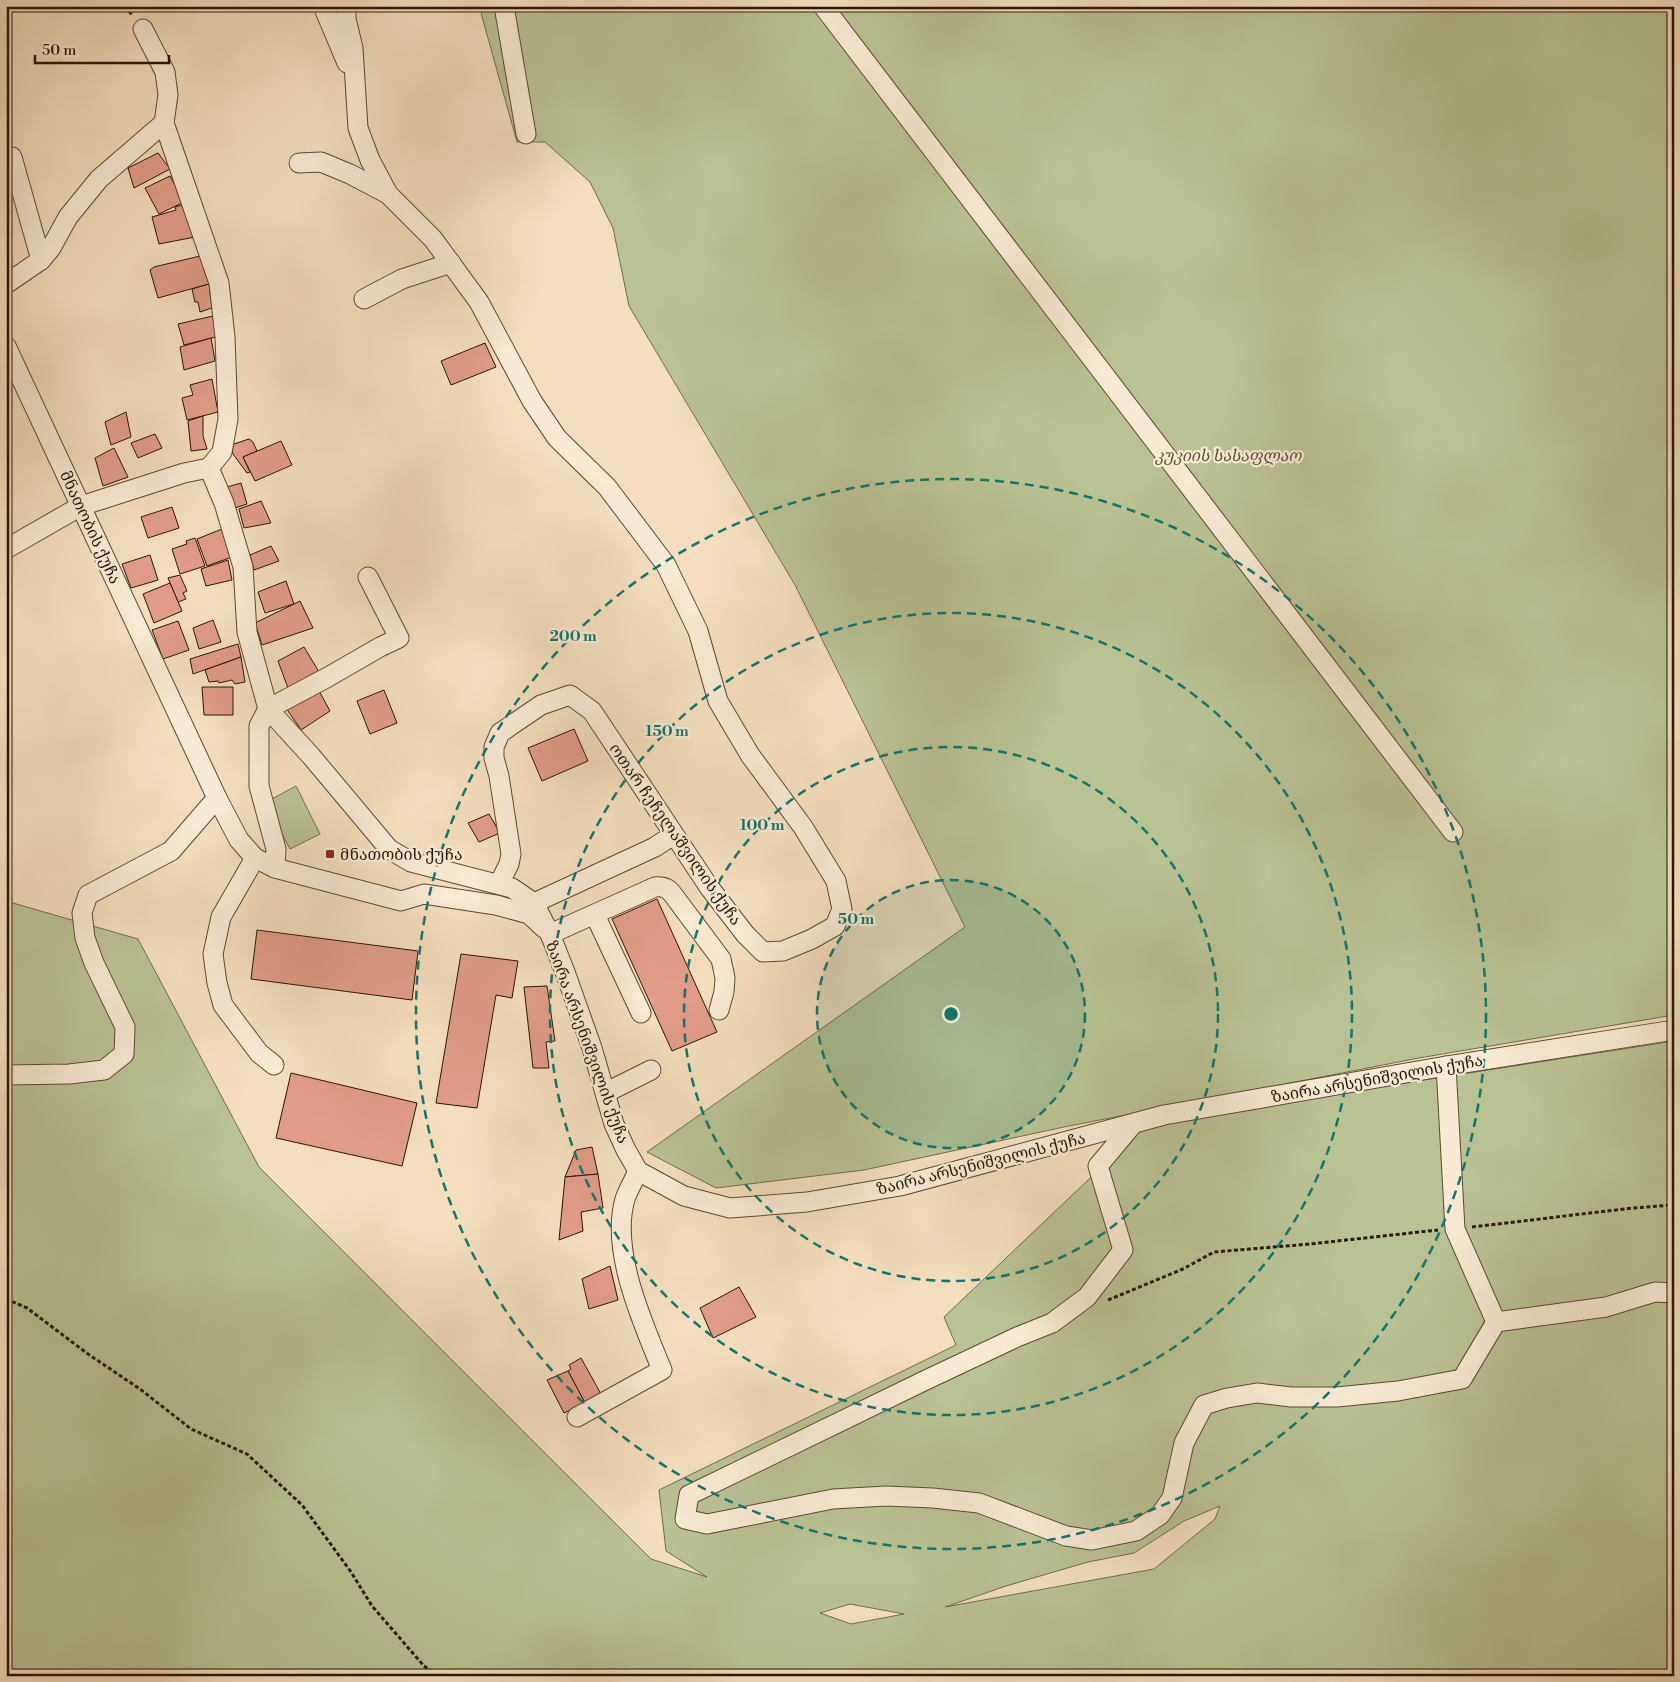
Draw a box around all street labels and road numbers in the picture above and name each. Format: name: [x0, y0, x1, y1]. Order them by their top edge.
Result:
street label: მნათობის ქუჩა: [55, 468, 125, 587]
street label: ოთარ ჩეჩელაშვილის ქუჩა: [605, 740, 746, 929]
street label: ზაირა არსენიშვილის ქუჩა: [541, 938, 633, 1146]
street label: ზაირა არსენიშვილის ქუჩა: [1270, 1051, 1484, 1107]
street label: ზაირა არსენიშვილის ქუჩა: [875, 1128, 1088, 1200]

